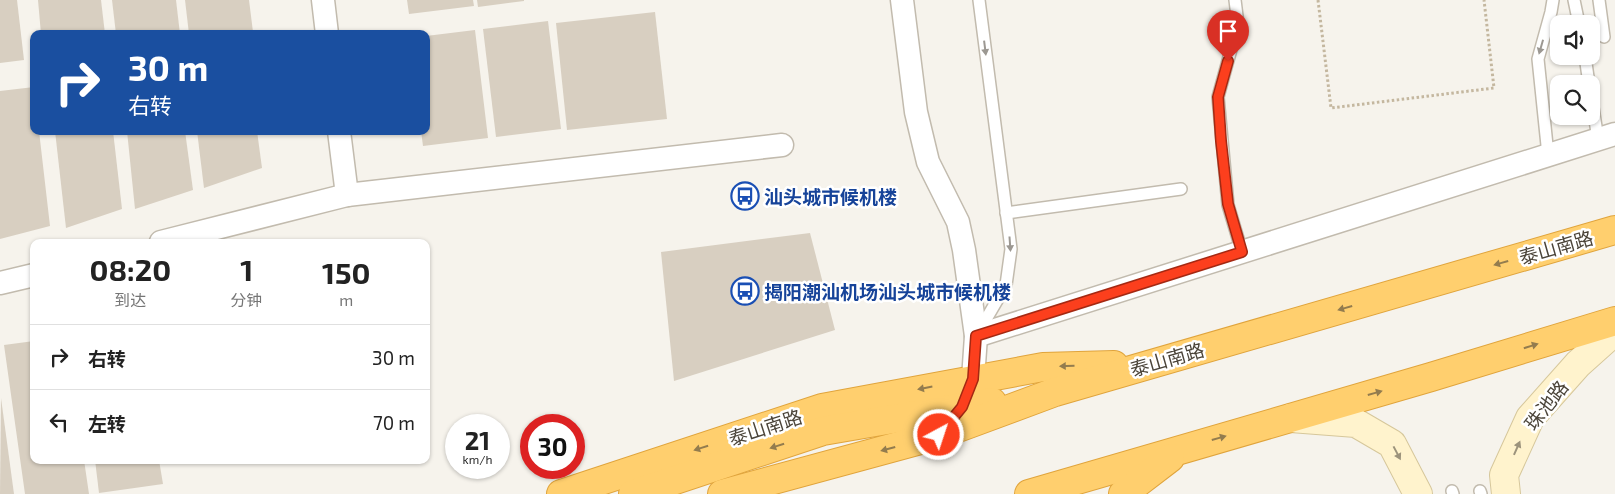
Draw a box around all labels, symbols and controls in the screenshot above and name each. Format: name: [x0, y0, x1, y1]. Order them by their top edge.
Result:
pin: [1207, 10, 1249, 61]
map controls: [1550, 15, 1600, 125]
button: sound: [1550, 15, 1600, 65]
icon: arrive: [1214, 17, 1242, 45]
one-way arrow: [1537, 40, 1545, 55]
one-way arrow: [982, 41, 990, 57]
text: 30 m: [128, 46, 208, 88]
icon: right: [45, 50, 110, 115]
button: search: [1550, 75, 1600, 125]
text: 右转: [128, 92, 172, 118]
bus stop icon: 汕头城市候机楼: [730, 181, 760, 211]
place label: 汕头城市候机楼: [764, 185, 897, 208]
street label: 泰山南路: [1516, 225, 1596, 269]
one-way arrow: [1006, 237, 1014, 253]
text: 08:20: [89, 251, 171, 287]
text: 1: [240, 251, 253, 287]
text: 150: [322, 254, 371, 290]
one-way arrow: [1493, 259, 1508, 267]
bus stop icon: 揭阳潮汕机场汕头城市候机楼: [730, 276, 760, 306]
place label: 揭阳潮汕机场汕头城市候机楼: [764, 280, 1011, 303]
text: 到达: [114, 290, 146, 309]
text: 分钟: [231, 290, 263, 309]
text: m: [339, 290, 353, 309]
one-way arrow: [1337, 304, 1352, 312]
street label: 泰山南路: [1127, 337, 1207, 381]
one-way arrow: [1523, 342, 1538, 350]
icon: right: [45, 343, 73, 371]
text: 30 m: [372, 346, 415, 369]
text: 右转: [88, 347, 126, 370]
one-way arrow: [1058, 362, 1074, 370]
street label: 珠池路: [1519, 375, 1573, 435]
one-way arrow: [917, 384, 932, 392]
one-way arrow: [1367, 389, 1383, 397]
street label: 泰山南路: [725, 404, 805, 450]
icon: left: [45, 408, 73, 436]
position arrow: [912, 408, 964, 460]
text: 70 m: [373, 411, 415, 434]
text: 左转: [88, 412, 126, 435]
speed limit sign: 30: [520, 414, 585, 479]
text: 21: [465, 425, 490, 455]
one-way arrow: [1211, 434, 1226, 442]
one-way arrow: [1513, 441, 1521, 455]
one-way arrow: [769, 442, 784, 450]
one-way arrow: [693, 445, 708, 452]
one-way arrow: [880, 445, 895, 453]
one-way arrow: [1393, 446, 1401, 460]
text: km/h: [463, 452, 492, 466]

